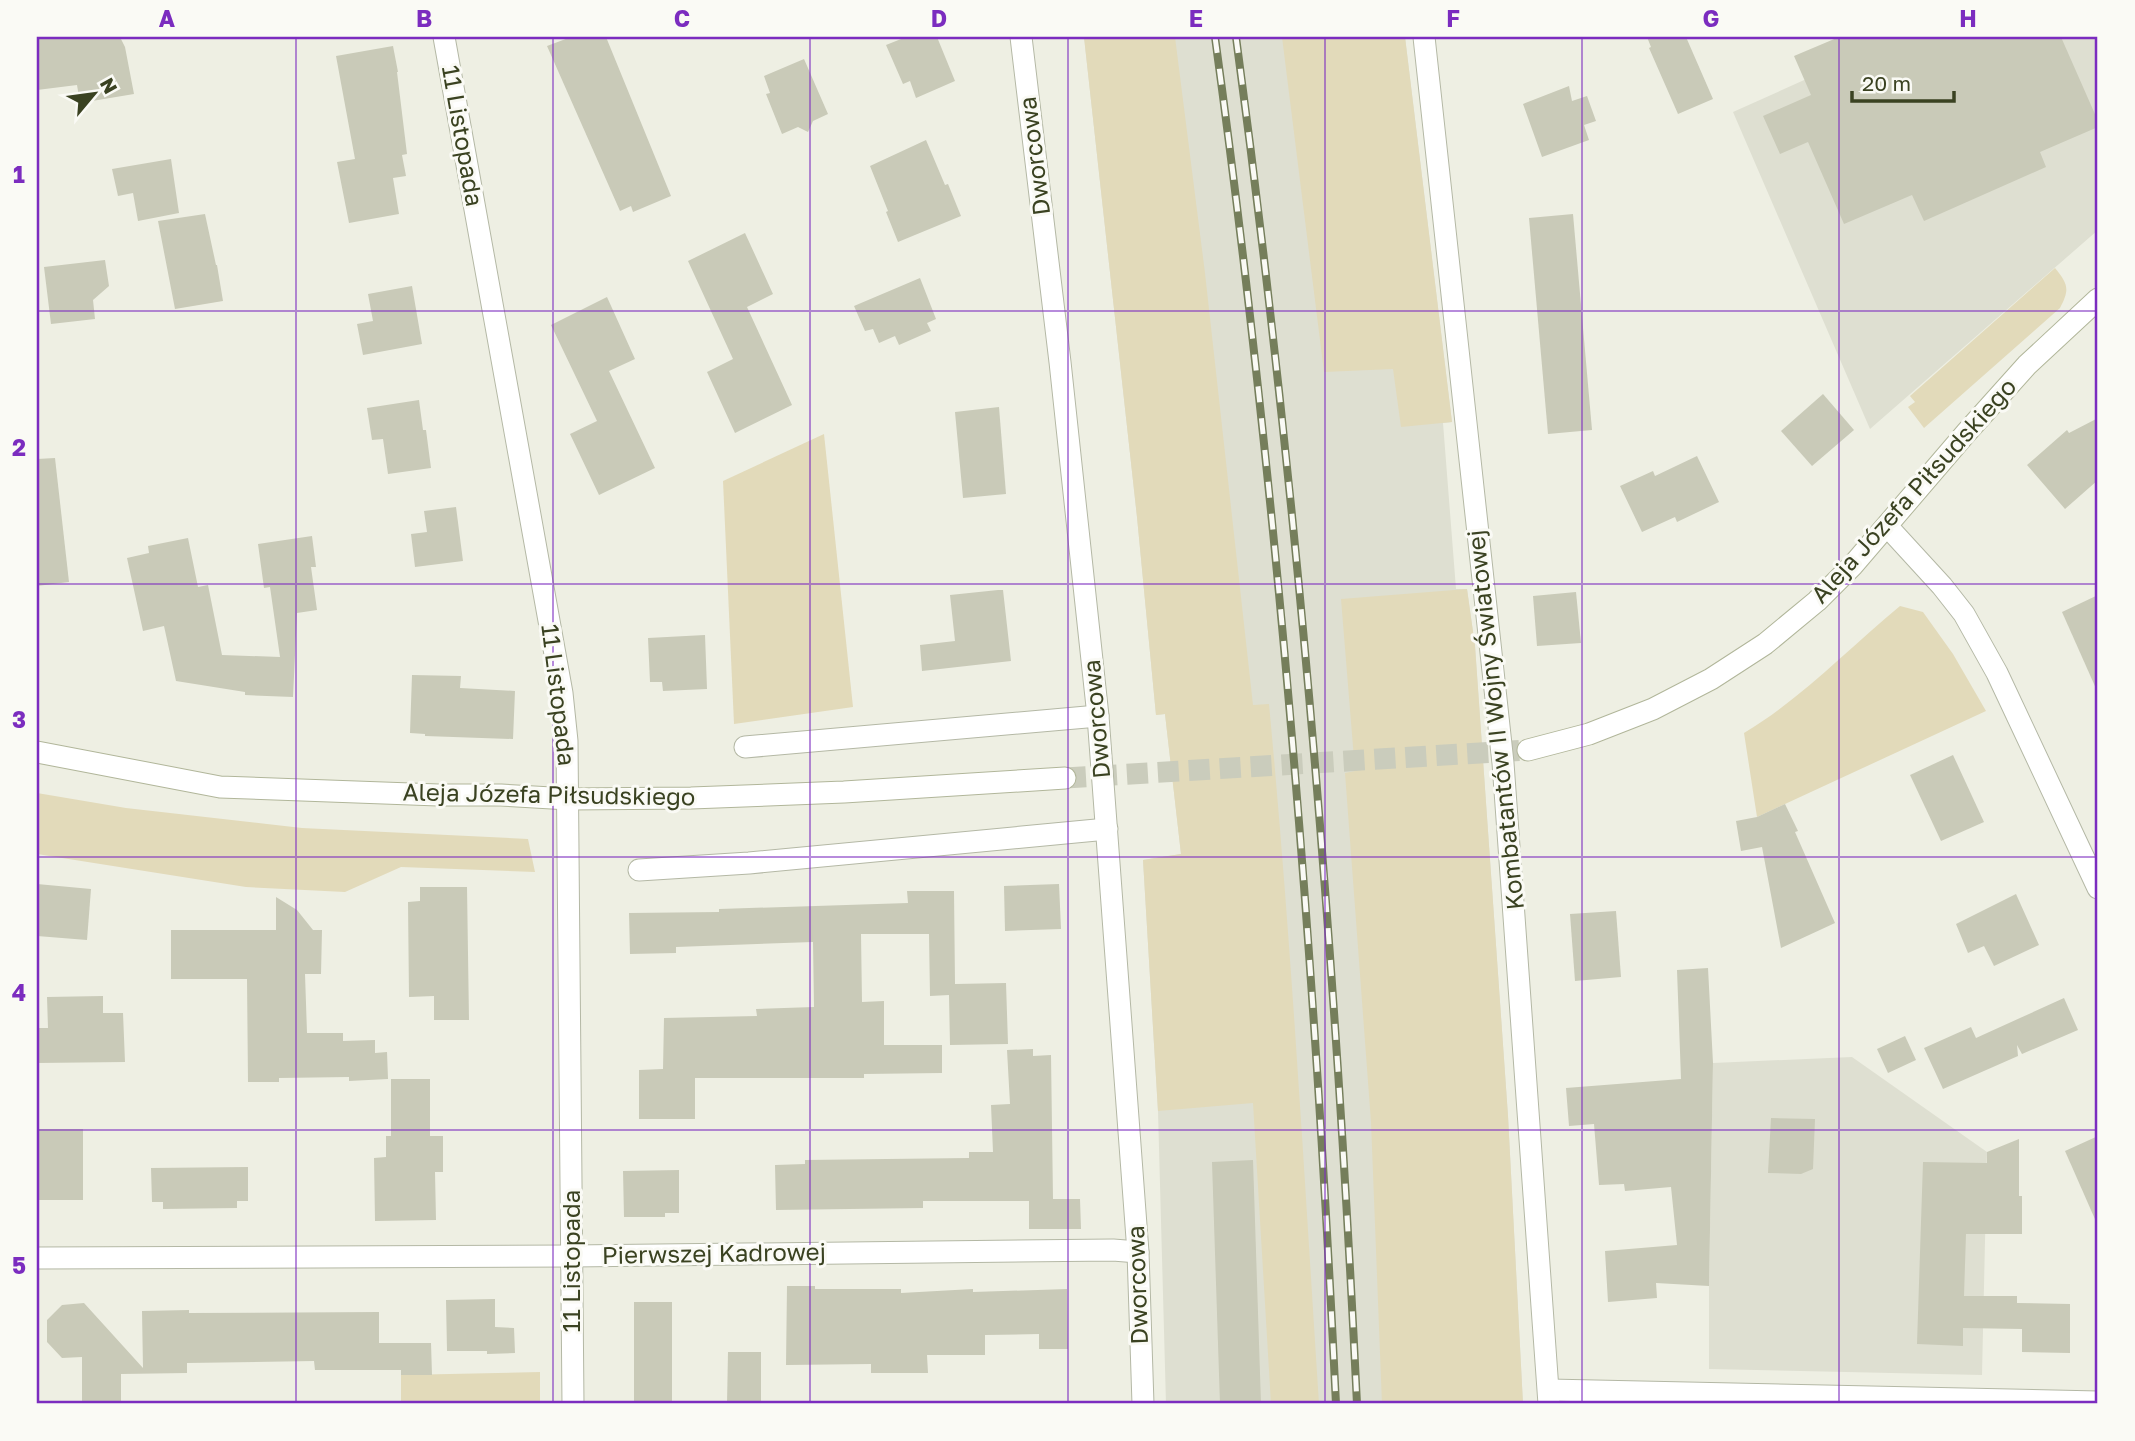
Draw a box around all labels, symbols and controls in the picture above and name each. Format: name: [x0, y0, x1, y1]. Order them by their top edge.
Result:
text: A: [159, 4, 176, 32]
text: B: [416, 4, 432, 32]
text: C: [674, 4, 690, 32]
text: D: [931, 4, 947, 32]
text: E: [1189, 4, 1203, 32]
text: F: [1446, 4, 1460, 32]
text: G: [1703, 4, 1719, 32]
text: H: [1959, 4, 1977, 32]
north arrow: [60, 60, 130, 130]
scale bar: [1852, 60, 1953, 104]
street label: 11 Listopada: [437, 63, 490, 209]
text: 20 m: [1862, 70, 1911, 96]
text: N: [96, 74, 123, 97]
street label: Dworcowa: [1012, 95, 1055, 217]
text: 1: [13, 160, 25, 188]
street label: Aleja Józefa Piłsudskiego: [1804, 372, 2022, 608]
text: 2: [12, 433, 26, 461]
street label: Kombatantów II Wojny Światowej: [1460, 529, 1529, 912]
street label: 11 Listopada: [536, 622, 583, 767]
street label: Dworcowa: [1076, 658, 1115, 780]
text: 3: [12, 705, 26, 733]
street label: Aleja Józefa Piłsudskiego: [403, 776, 696, 811]
text: 4: [12, 978, 26, 1006]
street label: 11 Listopada: [556, 1190, 585, 1332]
street label: Dworcowa: [1120, 1225, 1153, 1345]
street label: Pierwszej Kadrowej: [602, 1236, 826, 1269]
text: 5: [12, 1251, 26, 1279]

